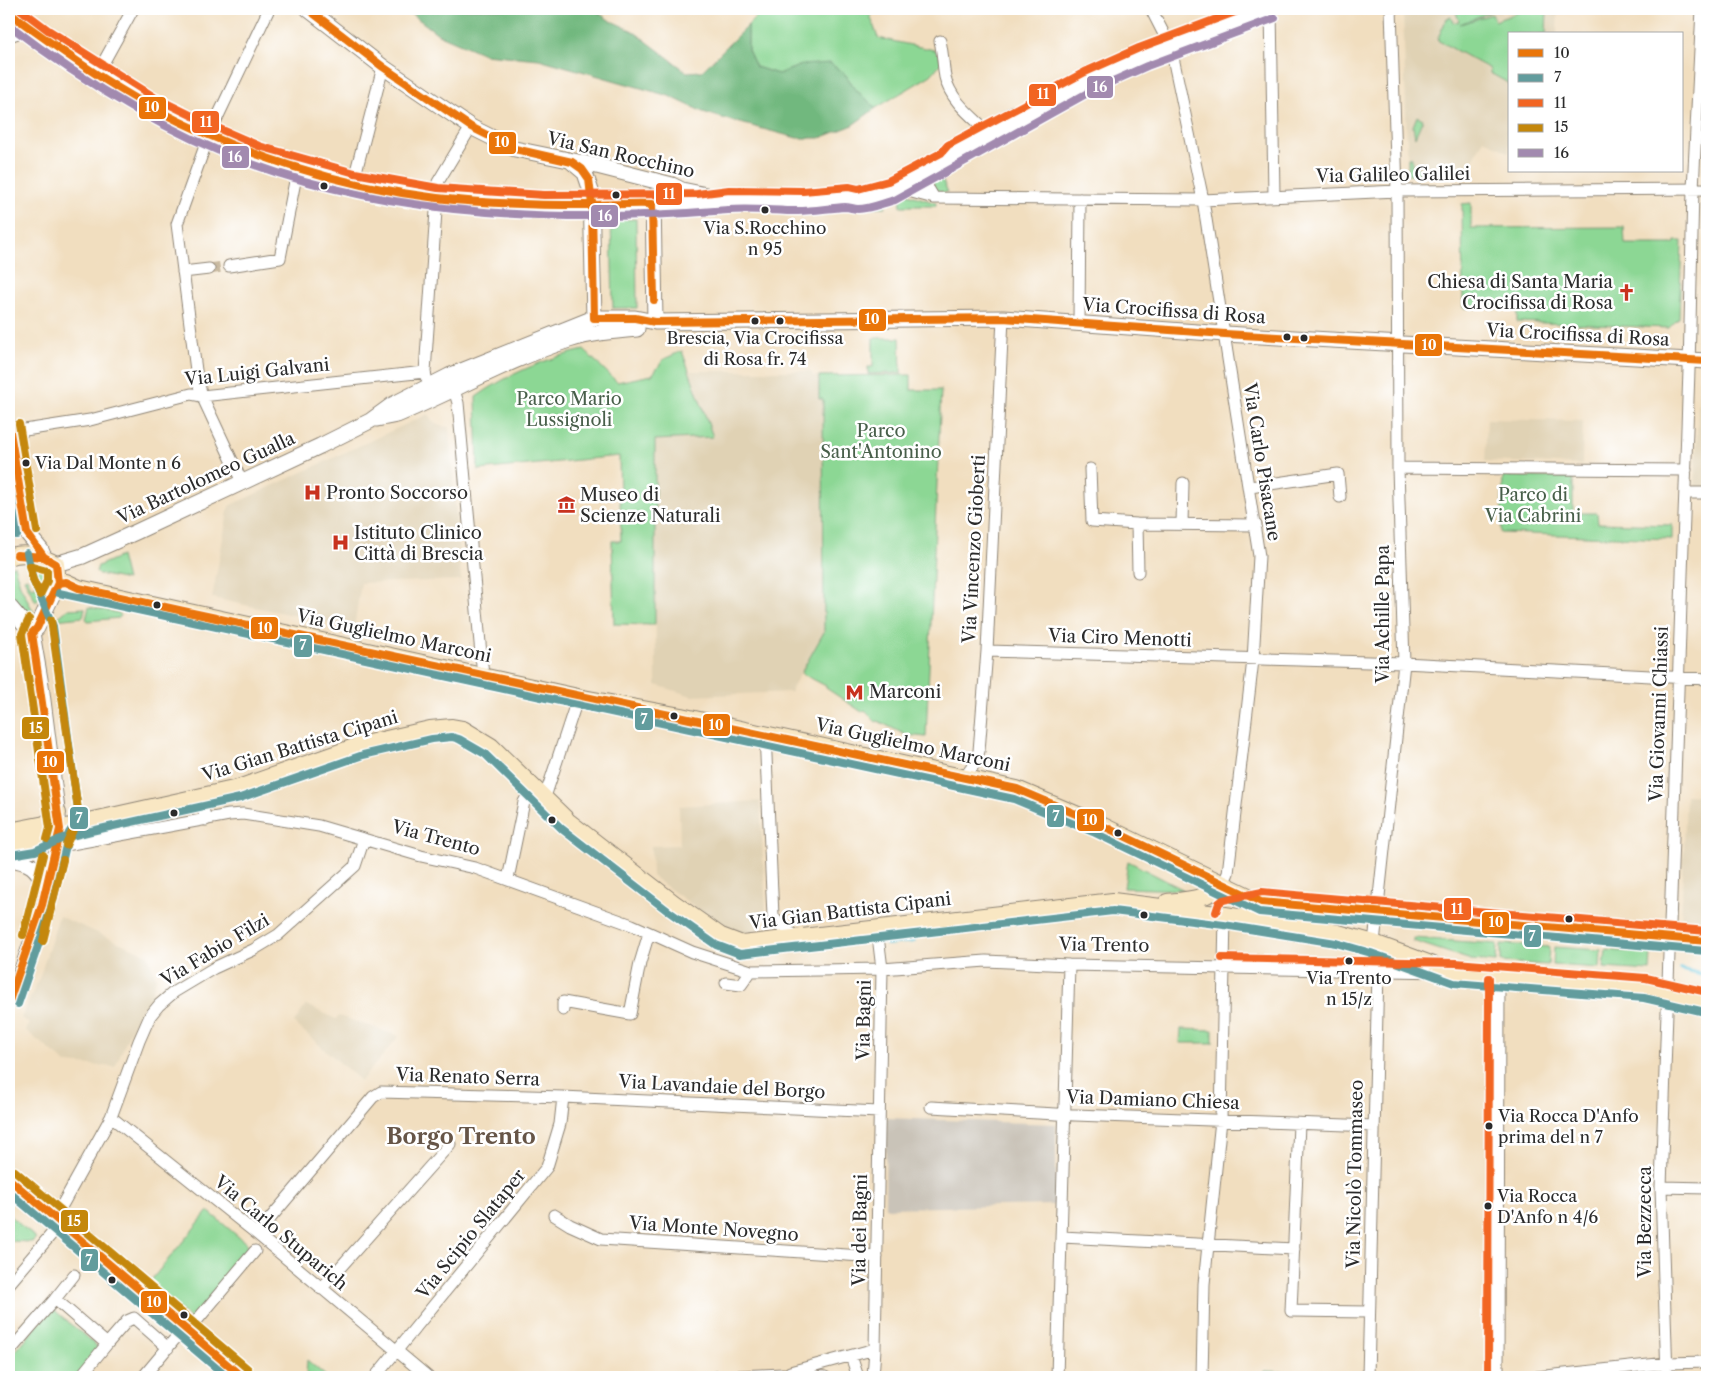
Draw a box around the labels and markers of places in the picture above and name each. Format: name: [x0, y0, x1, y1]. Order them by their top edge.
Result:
unlabelled marker: [319, 181, 329, 191]
unlabelled marker: [611, 190, 621, 200]
marker: Via S.Rocchino n 95: [760, 205, 770, 215]
place label: Via S.Rocchino n 95: [703, 218, 826, 259]
place label: Chiesa di Santa Maria Crocifissa di Rosa: [1427, 271, 1614, 314]
church icon: Chiesa di Santa Maria Crocifissa di Rosa: [1617, 282, 1637, 302]
marker: Brescia, Via Crocifissa di Rosa fr. 74: [750, 316, 760, 326]
unlabelled marker: [775, 316, 785, 326]
place label: Brescia, Via Crocifissa di Rosa fr. 74: [667, 328, 843, 369]
unlabelled marker: [1282, 332, 1292, 342]
unlabelled marker: [1299, 333, 1309, 343]
place label: Via Dal Monte n 6: [34, 453, 181, 473]
marker: Via Dal Monte n 6: [21, 458, 31, 468]
place label: Pronto Soccorso: [326, 482, 468, 504]
hospital icon: Pronto Soccorso: [302, 483, 322, 503]
place label: Museo di Scienze Naturali: [580, 484, 721, 527]
museum icon: Museo di Scienze Naturali: [556, 495, 576, 515]
place label: Istituto Clinico Città di Brescia: [354, 522, 484, 565]
hospital icon: Istituto Clinico Città di Brescia: [330, 533, 350, 553]
unlabelled marker: [152, 600, 162, 610]
place label: Marconi: [869, 681, 942, 703]
metro station icon: Marconi: [845, 682, 865, 702]
unlabelled marker: [669, 711, 679, 721]
unlabelled marker: [169, 808, 179, 818]
unlabelled marker: [547, 815, 557, 825]
unlabelled marker: [1113, 828, 1123, 838]
unlabelled marker: [1139, 910, 1149, 920]
unlabelled marker: [1564, 914, 1574, 924]
marker: Via Trento n 15/z: [1344, 956, 1354, 966]
place label: Via Trento n 15/z: [1305, 968, 1392, 1009]
place label: Via Rocca D'Anfo prima del n 7: [1497, 1106, 1639, 1147]
marker: Via Rocca D'Anfo prima del n 7: [1484, 1121, 1494, 1131]
place label: Via Rocca D'Anfo n 4/6: [1496, 1186, 1598, 1227]
marker: Via Rocca D'Anfo n 4/6: [1483, 1201, 1493, 1211]
unlabelled marker: [107, 1275, 117, 1285]
unlabelled marker: [179, 1310, 189, 1320]

